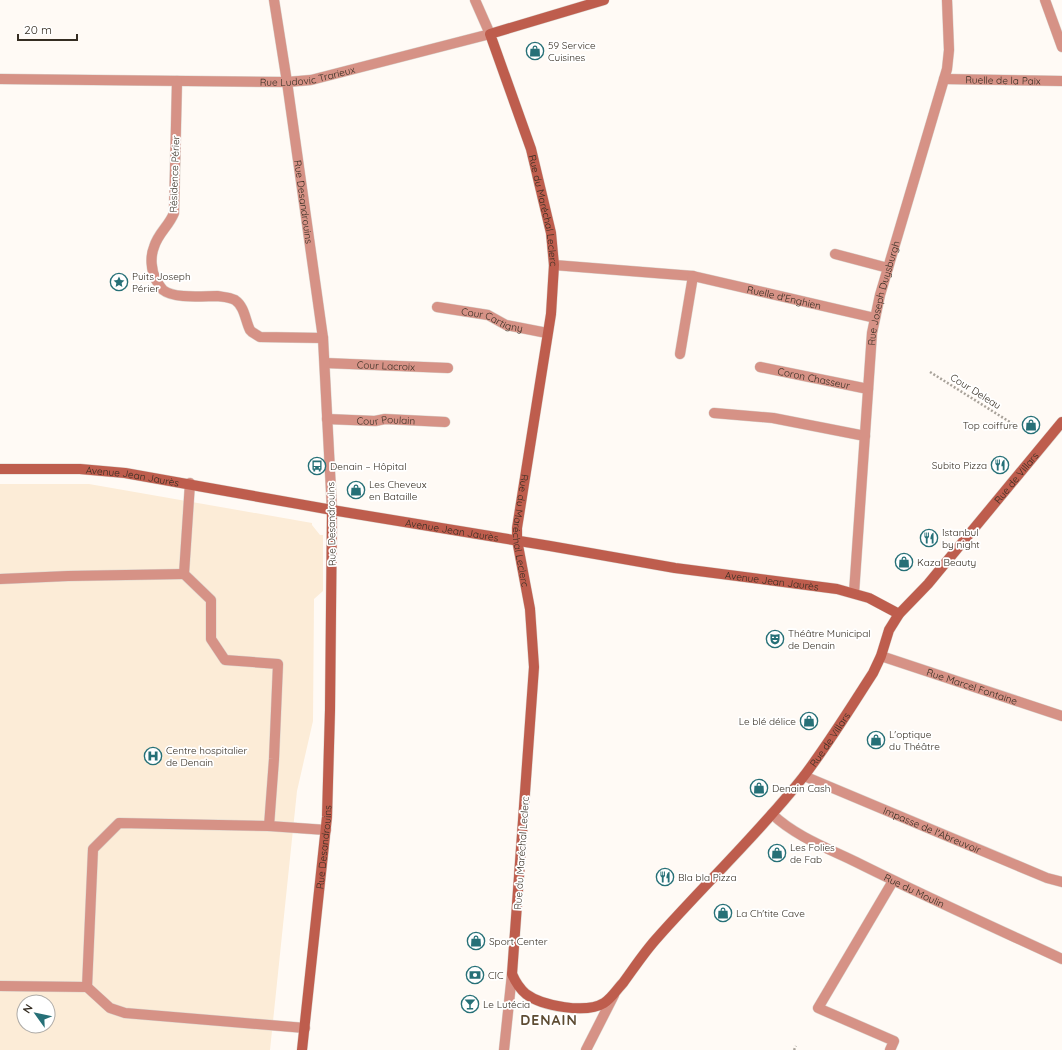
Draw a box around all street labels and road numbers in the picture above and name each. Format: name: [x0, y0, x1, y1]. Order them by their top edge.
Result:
street label: Rue Ludovic Trarieux: [260, 63, 357, 89]
street label: Ruelle de la Paix: [965, 73, 1041, 88]
street label: Résidence Périer: [167, 135, 182, 213]
street label: Rue du Maréchal Leclerc: [526, 153, 560, 267]
street label: Rue Desandrouins: [291, 159, 316, 245]
street label: Rue Joseph Duysburgh: [865, 239, 903, 346]
street label: Ruelle d'Enghien: [746, 283, 822, 312]
street label: Cour Cartigny: [460, 305, 524, 335]
street label: Cour Lacroix: [357, 358, 415, 374]
street label: Coron Chasseur: [776, 365, 851, 392]
street label: Cour Deleau: [948, 371, 1003, 412]
street label: Cour Poulain: [356, 413, 415, 428]
street label: Rue de Villars: [991, 449, 1042, 506]
street label: Avenue Jean Jaurès: [85, 464, 181, 490]
street label: Rue du Maréchal Leclerc: [510, 473, 532, 588]
street label: Rue Desandrouins: [324, 481, 339, 566]
street label: Avenue Jean Jaurès: [404, 516, 500, 544]
street label: Avenue Jean Jaurès: [724, 569, 820, 594]
street label: Rue Marcel Fontaine: [925, 666, 1019, 708]
street label: Rue de Villars: [807, 710, 853, 770]
street label: Rue du Maréchal Leclerc: [511, 796, 532, 910]
street label: Impasse de l'Abreuvoir: [881, 804, 983, 857]
street label: Rue Desandrouins: [313, 805, 334, 890]
street label: Rue du Moulin: [882, 871, 947, 911]

